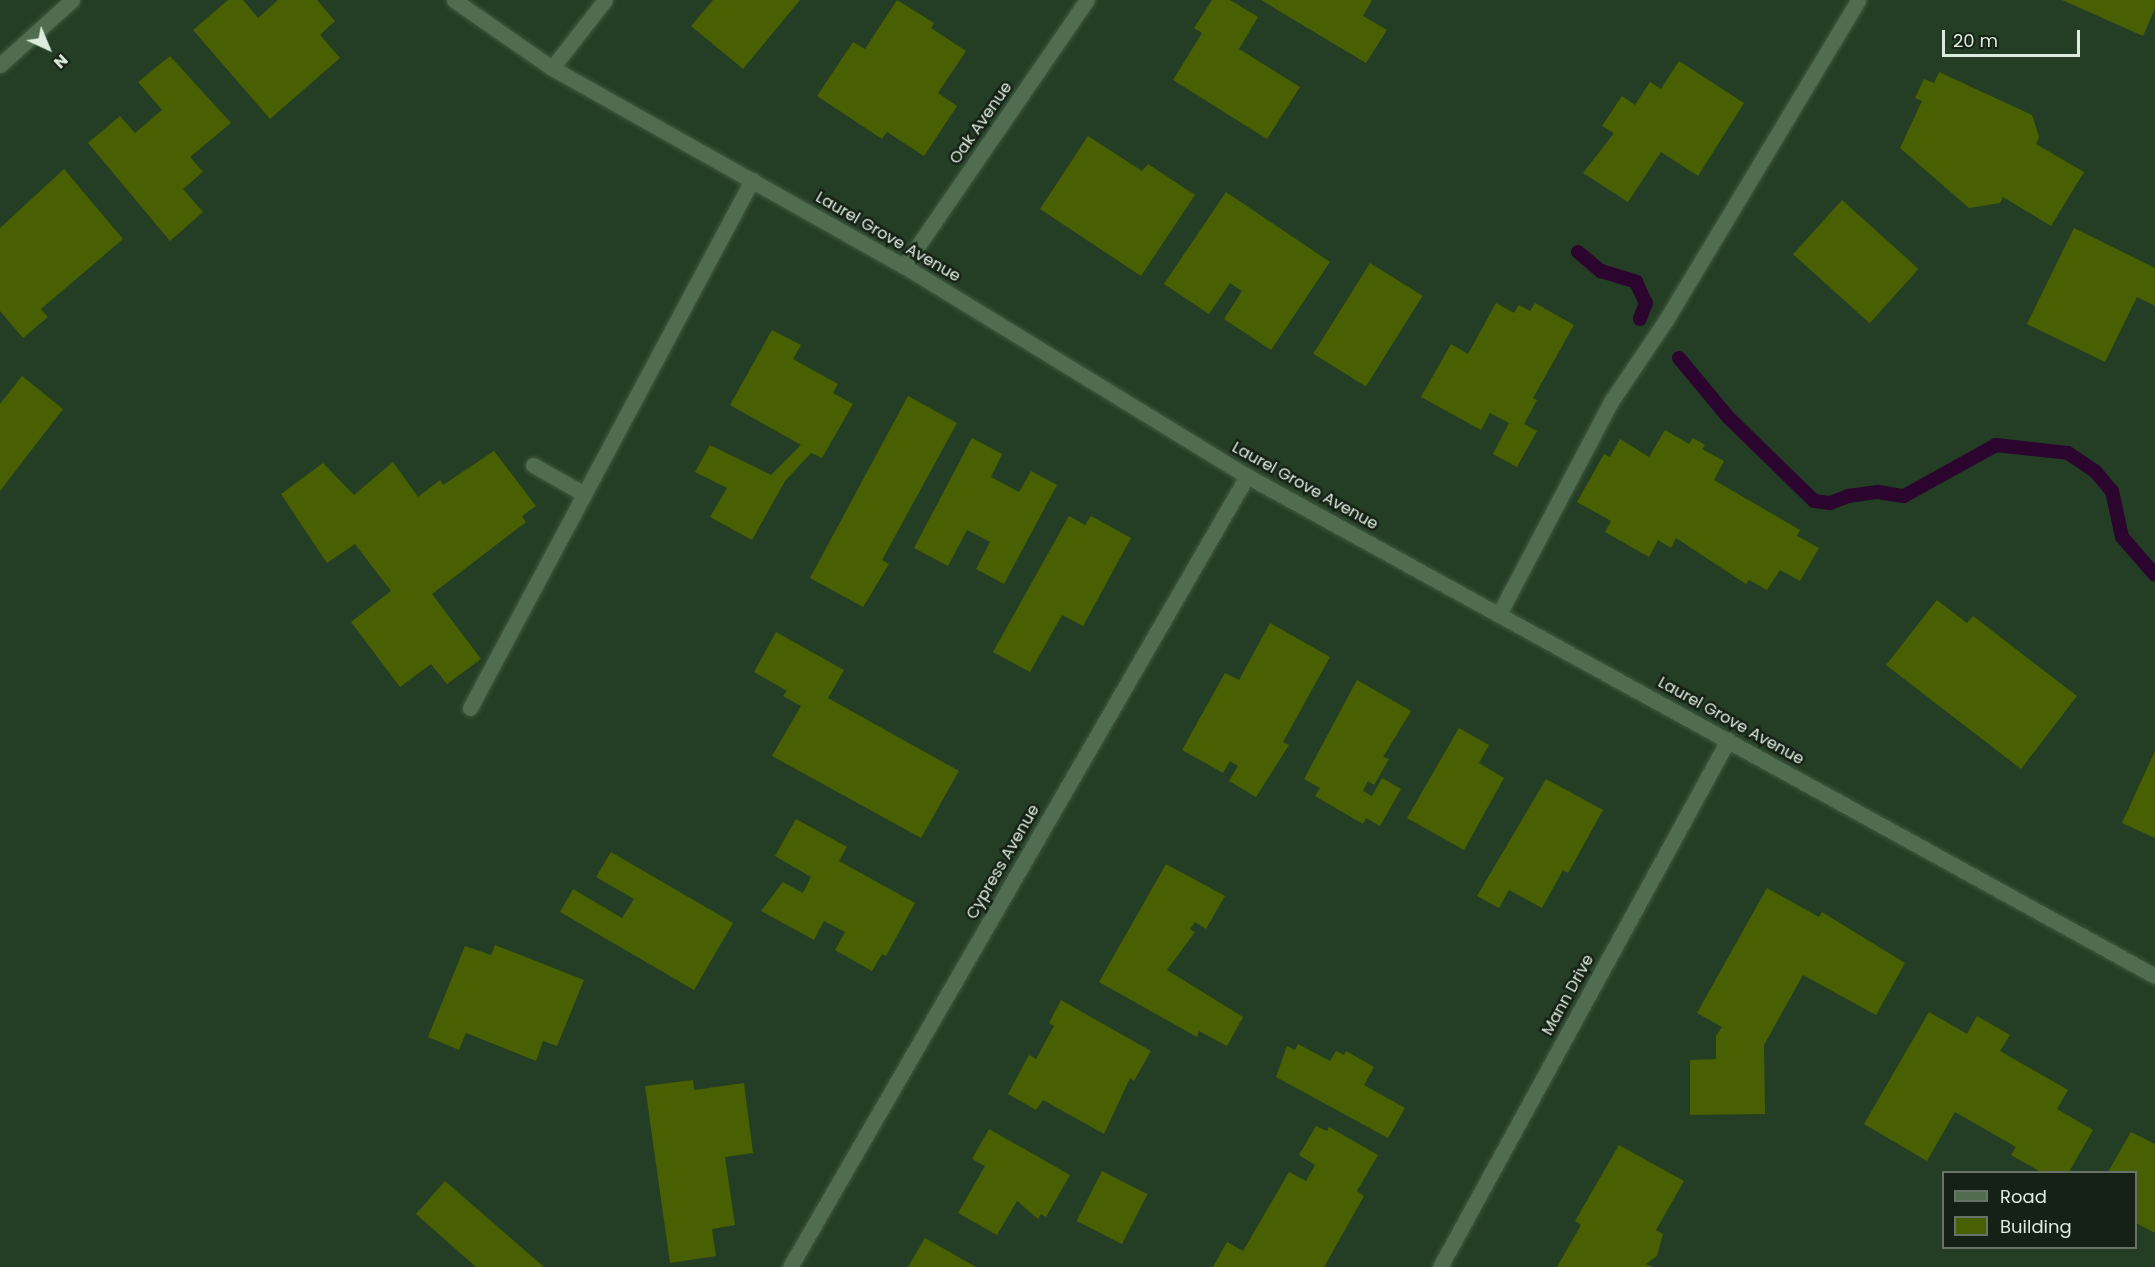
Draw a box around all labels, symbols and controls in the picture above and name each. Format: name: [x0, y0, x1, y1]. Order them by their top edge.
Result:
north arrow: [18, 18, 78, 78]
scale bar: [1945, 18, 2083, 56]
text: 20 m: [1953, 28, 1998, 53]
text: N: [49, 49, 73, 74]
street label: Oak Avenue: [946, 78, 1016, 168]
street label: Laurel Grove Avenue: [812, 188, 964, 286]
street label: Laurel Grove Avenue: [1229, 438, 1381, 534]
street label: Laurel Grove Avenue: [1655, 673, 1807, 769]
street label: Cypress Avenue: [962, 801, 1044, 923]
street label: Mann Drive: [1538, 951, 1598, 1039]
legend: [1942, 1171, 2137, 1249]
text: Road: [2000, 1184, 2047, 1209]
text: Building: [2000, 1214, 2072, 1239]

